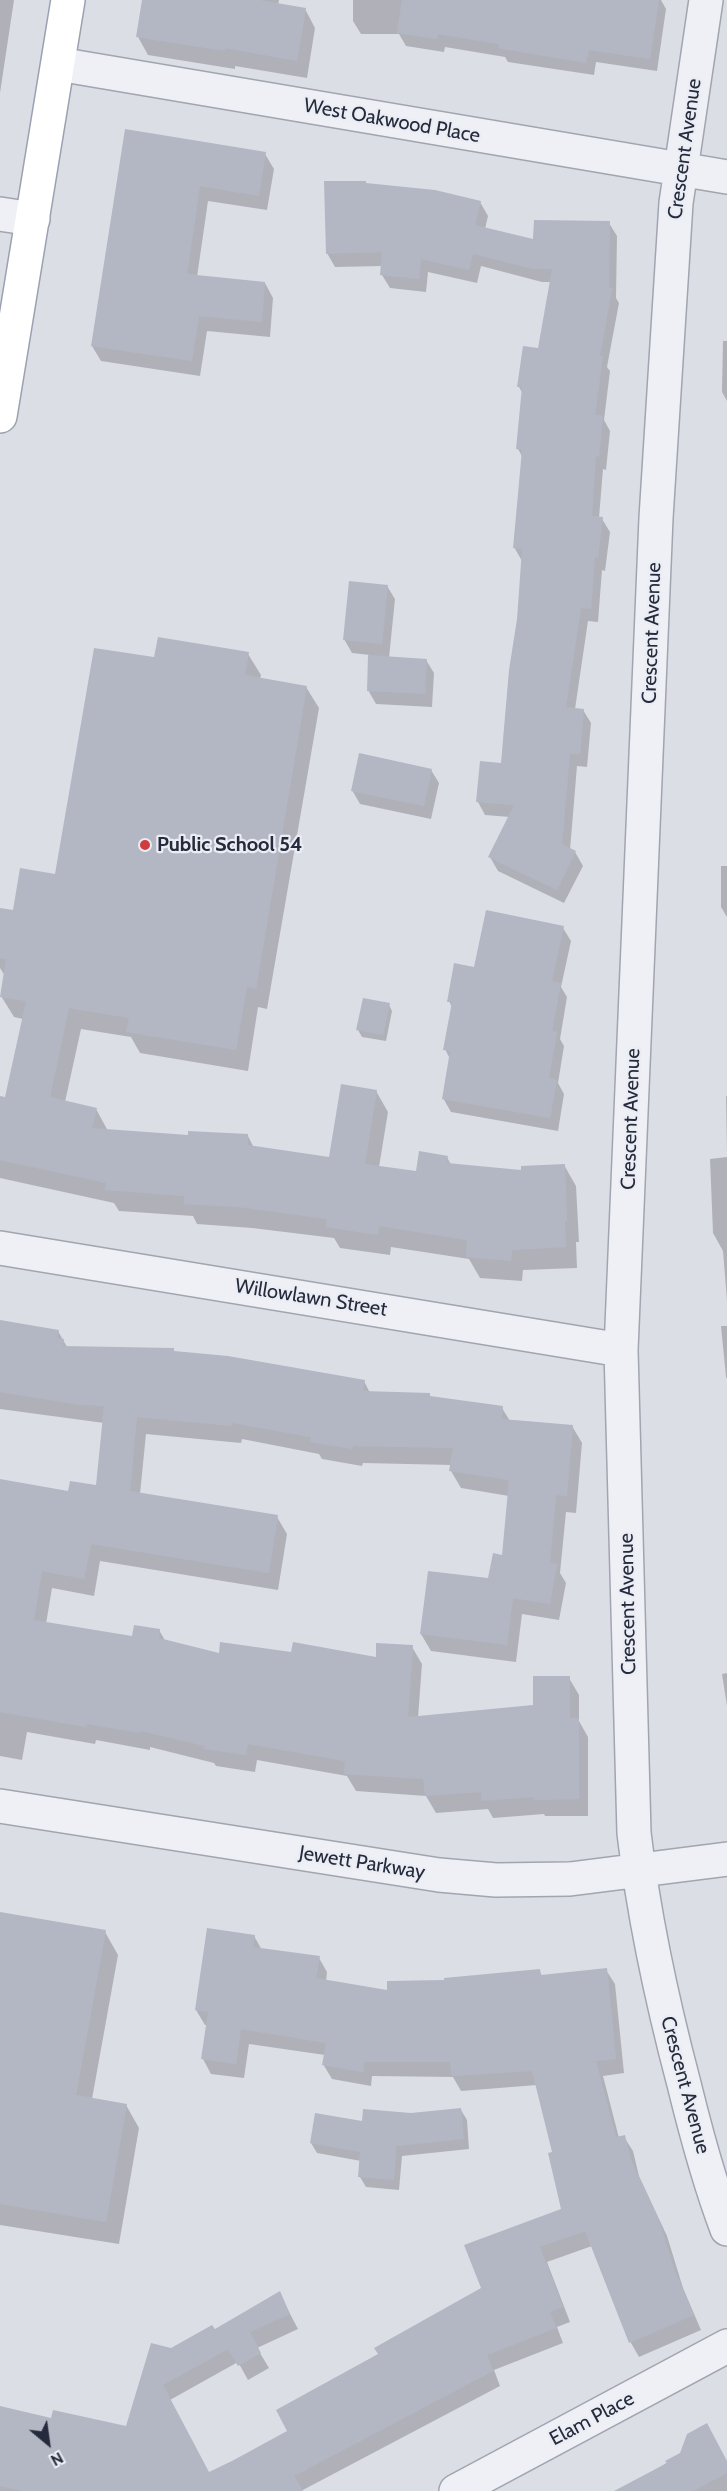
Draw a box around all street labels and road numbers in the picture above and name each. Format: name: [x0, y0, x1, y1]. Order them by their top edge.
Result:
street label: Crescent Avenue: [663, 77, 707, 221]
street label: West Oakwood Place: [302, 94, 482, 148]
street label: Crescent Avenue: [638, 562, 666, 704]
street label: Crescent Avenue: [617, 1048, 645, 1190]
street label: Willowlawn Street: [233, 1274, 389, 1322]
street label: Crescent Avenue: [615, 1533, 641, 1675]
street label: Jewett Parkway: [297, 1841, 427, 1885]
street label: Crescent Avenue: [655, 2013, 715, 2157]
street label: Elam Place: [546, 2387, 638, 2451]

